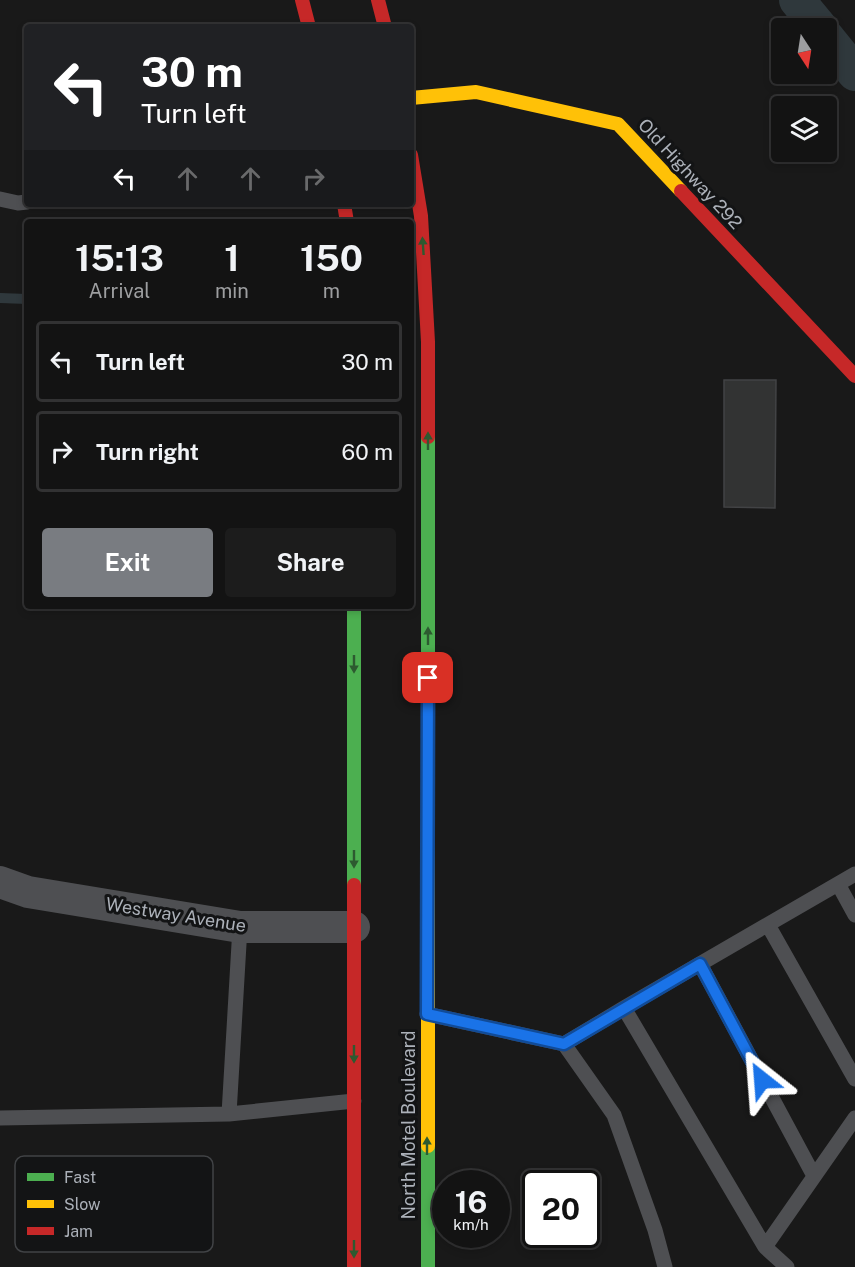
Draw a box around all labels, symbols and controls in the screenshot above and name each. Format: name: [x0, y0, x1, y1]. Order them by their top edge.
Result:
north arrow: [771, 18, 837, 84]
map controls: [771, 18, 837, 162]
text: 30 m: [141, 47, 243, 96]
icon: left: [42, 48, 120, 126]
button: layers: [771, 96, 837, 162]
text: Turn left: [141, 97, 247, 129]
street label: Old Highway 292: [634, 114, 747, 233]
icon: left: [108, 162, 141, 195]
icon: ahead: [171, 162, 204, 195]
icon: ahead: [234, 162, 267, 195]
icon: right: [297, 162, 330, 195]
one-way arrow: [418, 236, 427, 255]
text: 15:13: [75, 237, 164, 279]
text: 1: [224, 237, 240, 279]
text: 150: [300, 237, 363, 279]
text: Arrival: [89, 279, 150, 303]
text: min: [215, 279, 249, 303]
text: m: [323, 279, 340, 303]
icon: left: [45, 345, 78, 378]
text: Turn left: [96, 349, 185, 375]
text: 30 m: [341, 349, 393, 375]
one-way arrow: [423, 431, 433, 450]
icon: right: [45, 435, 78, 468]
text: Turn right: [96, 439, 199, 465]
text: 60 m: [342, 439, 393, 465]
button: Exit: [42, 528, 213, 597]
button: Share: [225, 528, 396, 597]
one-way arrow: [423, 626, 433, 645]
pin: [402, 652, 453, 703]
one-way arrow: [349, 655, 359, 674]
icon: arrive: [411, 661, 444, 694]
one-way arrow: [349, 850, 359, 869]
street label: Westway Avenue: [104, 893, 248, 936]
street label: North Motel Boulevard: [398, 1031, 419, 1219]
one-way arrow: [349, 1045, 359, 1064]
position arrow: [730, 1048, 794, 1112]
one-way arrow: [423, 1136, 432, 1155]
legend: [15, 1156, 213, 1252]
text: Fast: [64, 1168, 96, 1187]
speed limit sign: 20: [522, 1170, 600, 1248]
text: 16: [455, 1184, 487, 1220]
text: Slow: [64, 1195, 101, 1214]
text: km/h: [453, 1216, 489, 1233]
text: Jam: [64, 1222, 93, 1241]
one-way arrow: [349, 1240, 359, 1259]

